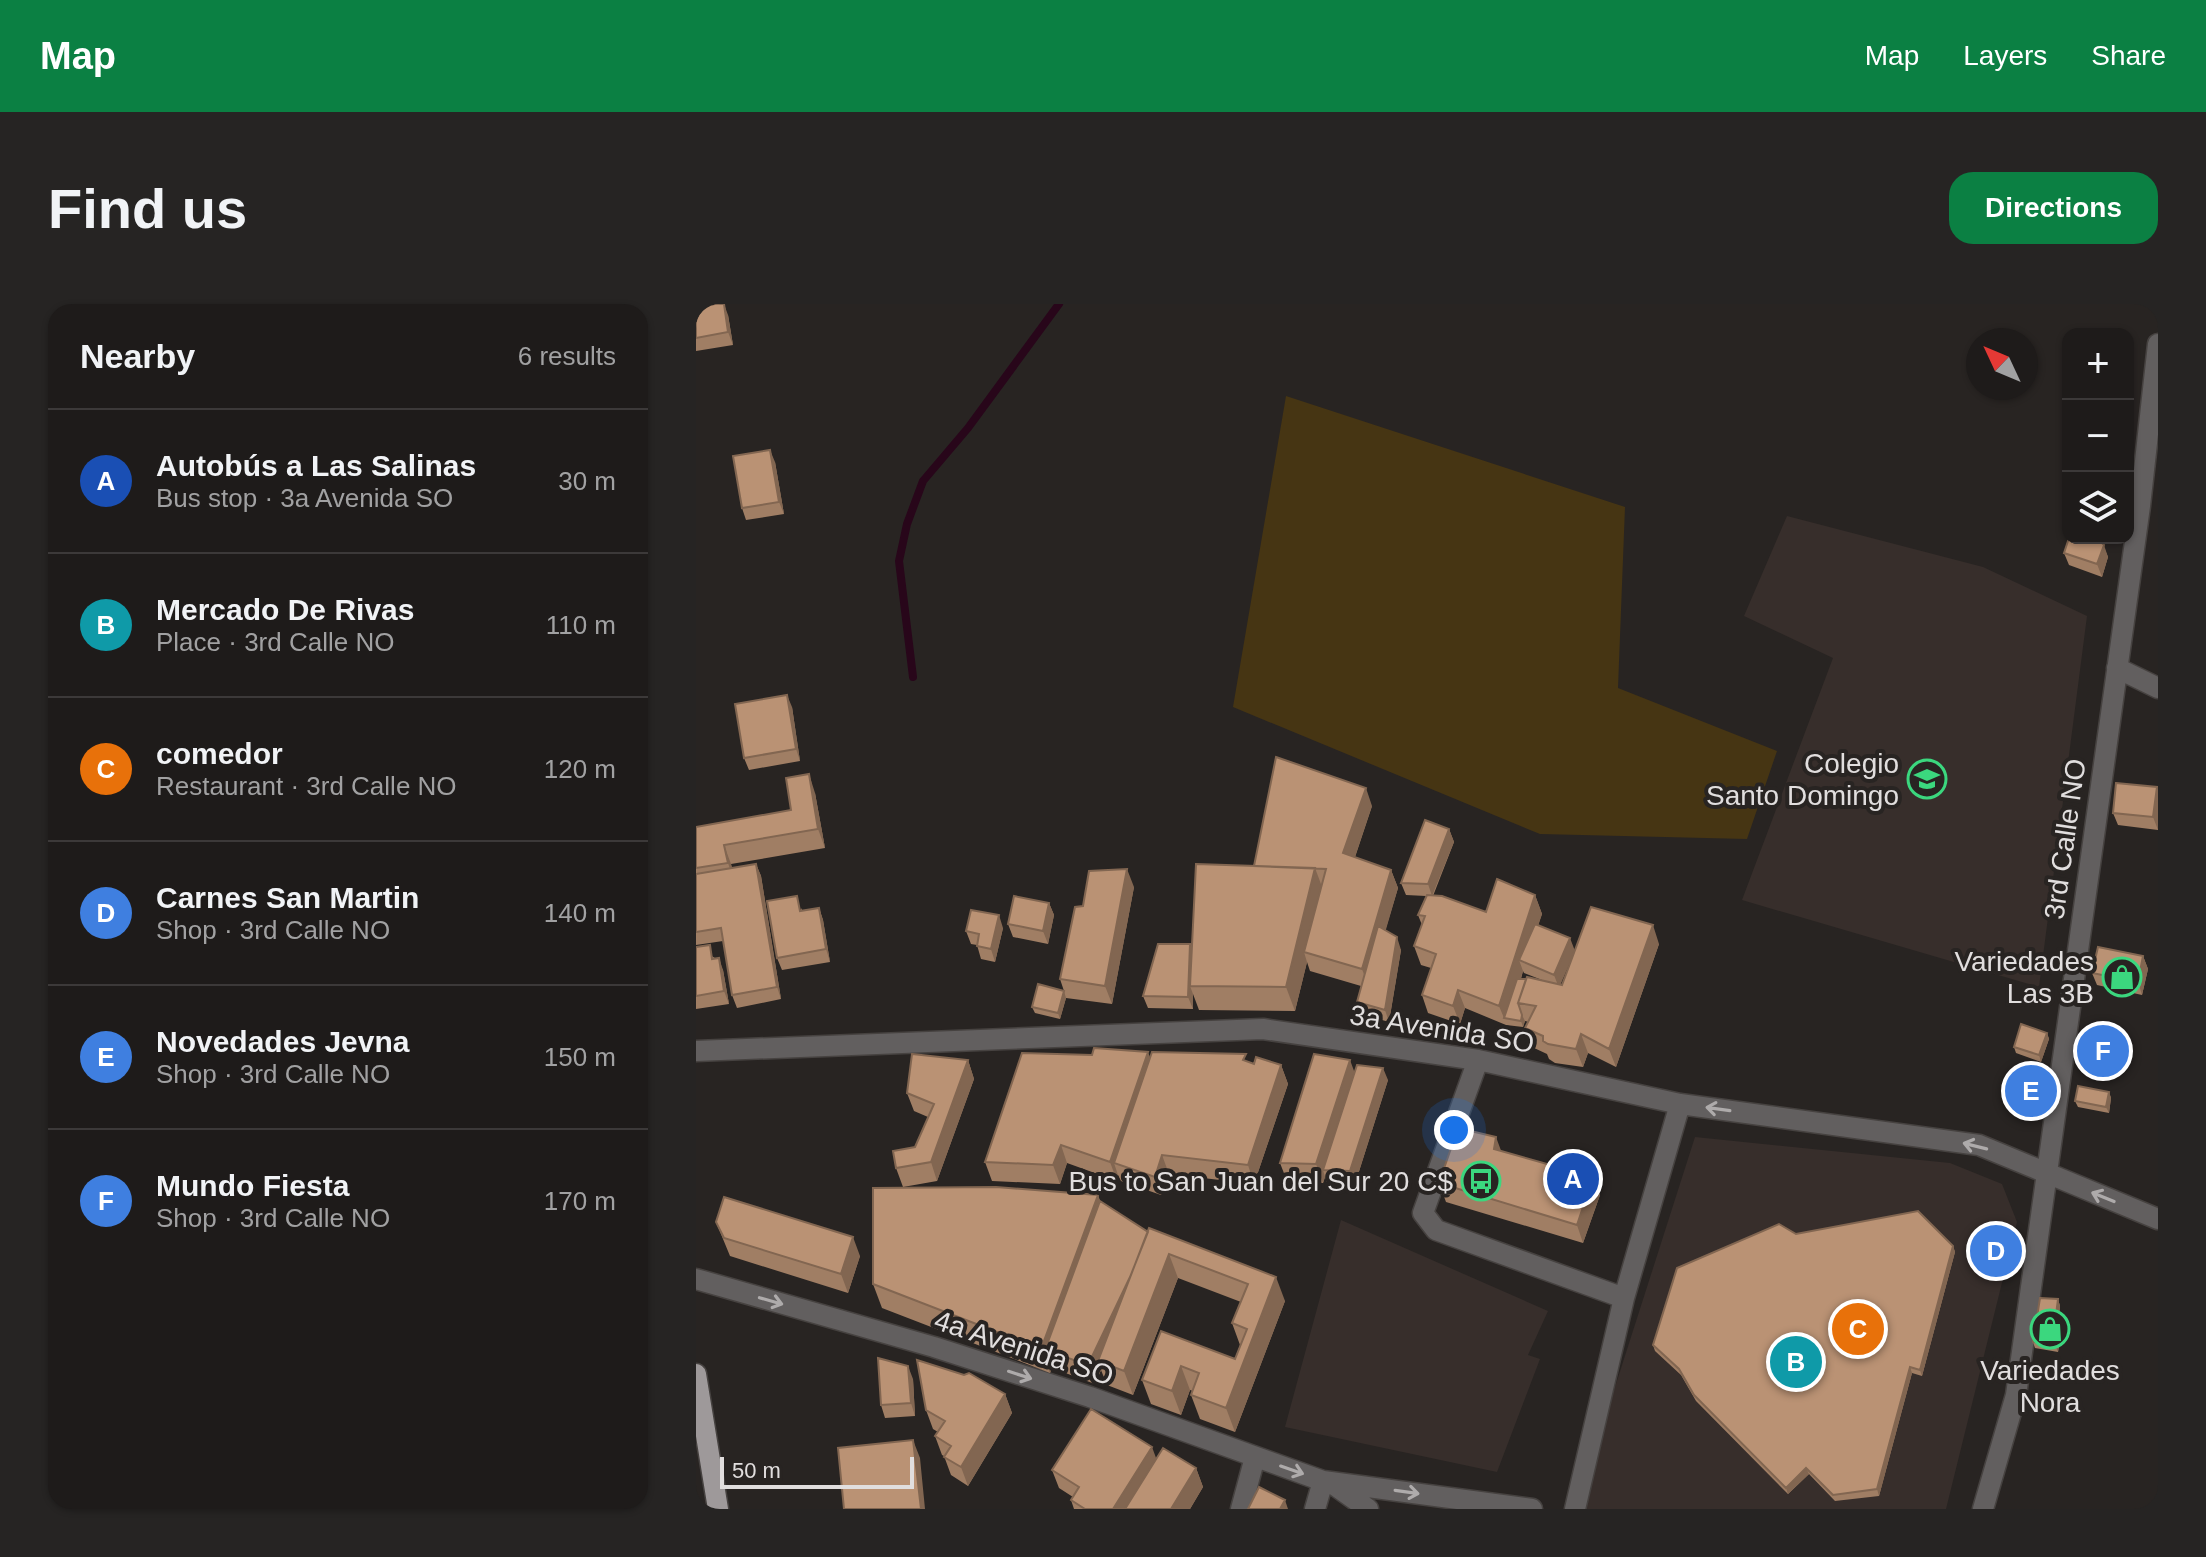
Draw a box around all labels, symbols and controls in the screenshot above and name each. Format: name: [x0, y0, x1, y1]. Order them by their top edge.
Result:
text: Map: [40, 35, 116, 77]
text: Map: [1865, 40, 1919, 71]
text: Layers: [1963, 40, 2047, 71]
text: Share: [2091, 40, 2166, 71]
button: Directions: [1949, 172, 2158, 244]
text: Find us: [48, 177, 247, 240]
north arrow: [1966, 328, 2038, 400]
map controls: [2062, 328, 2134, 544]
button: +: [2062, 328, 2134, 400]
text: Nearby: [80, 337, 195, 375]
text: 6 results: [518, 341, 616, 371]
button: −: [2062, 400, 2134, 472]
text: Autobús a Las Salinas: [156, 449, 476, 482]
text: A: [97, 466, 115, 496]
text: 30 m: [558, 466, 616, 496]
button: layers: [2062, 472, 2134, 544]
text: Bus stop · 3a Avenida SO: [156, 483, 453, 513]
text: Mercado De Rivas: [156, 593, 414, 626]
text: B: [97, 610, 115, 640]
text: 110 m: [546, 610, 616, 640]
text: Place · 3rd Calle NO: [156, 627, 394, 657]
text: comedor: [156, 737, 283, 770]
place label: Colegio Santo Domingo: [1706, 748, 1899, 811]
text: C: [97, 754, 115, 784]
text: 120 m: [544, 754, 616, 784]
street label: 3rd Calle NO: [2038, 757, 2092, 921]
school or university icon: Colegio Santo Domingo: [1906, 758, 1948, 800]
text: Restaurant · 3rd Calle NO: [156, 771, 457, 801]
text: Carnes San Martin: [156, 881, 419, 914]
text: D: [97, 898, 115, 928]
text: 140 m: [544, 898, 616, 928]
text: Shop · 3rd Calle NO: [156, 915, 390, 945]
place label: Variedades Las 3B: [1954, 946, 2094, 1009]
shop icon: Variedades Las 3B: [2101, 956, 2143, 998]
street label: 3a Avenida SO: [1348, 999, 1536, 1059]
pin: F: [2077, 1021, 2129, 1081]
text: Novedades Jevna: [156, 1025, 409, 1058]
text: E: [97, 1042, 115, 1072]
text: 150 m: [544, 1042, 616, 1072]
text: Shop · 3rd Calle NO: [156, 1059, 390, 1089]
pin: E: [2005, 1061, 2057, 1121]
one-way arrow: [1706, 1101, 1731, 1116]
your location: [1434, 1110, 1474, 1150]
one-way arrow: [1963, 1137, 1989, 1152]
pin: A: [1547, 1149, 1599, 1209]
bus stop icon: Bus to San Juan del Sur 20 C$: [1460, 1160, 1502, 1202]
place label: Bus to San Juan del Sur 20 C$: [1069, 1166, 1453, 1197]
text: Mundo Fiesta: [156, 1169, 349, 1202]
text: F: [98, 1186, 114, 1216]
text: 170 m: [544, 1186, 616, 1216]
one-way arrow: [2091, 1189, 2116, 1203]
text: Shop · 3rd Calle NO: [156, 1203, 390, 1233]
pin: D: [1970, 1221, 2022, 1281]
one-way arrow: [758, 1295, 783, 1309]
pin: C: [1832, 1299, 1884, 1359]
street label: 4a Avenida SO: [931, 1304, 1117, 1392]
shop icon: Variedades Nora: [2029, 1308, 2071, 1350]
pin: B: [1770, 1332, 1822, 1392]
place label: Variedades Nora: [1980, 1355, 2120, 1418]
one-way arrow: [1007, 1369, 1032, 1383]
scale bar: [720, 1453, 914, 1489]
text: 50 m: [732, 1458, 781, 1483]
one-way arrow: [1279, 1464, 1304, 1478]
one-way arrow: [1394, 1485, 1420, 1500]

